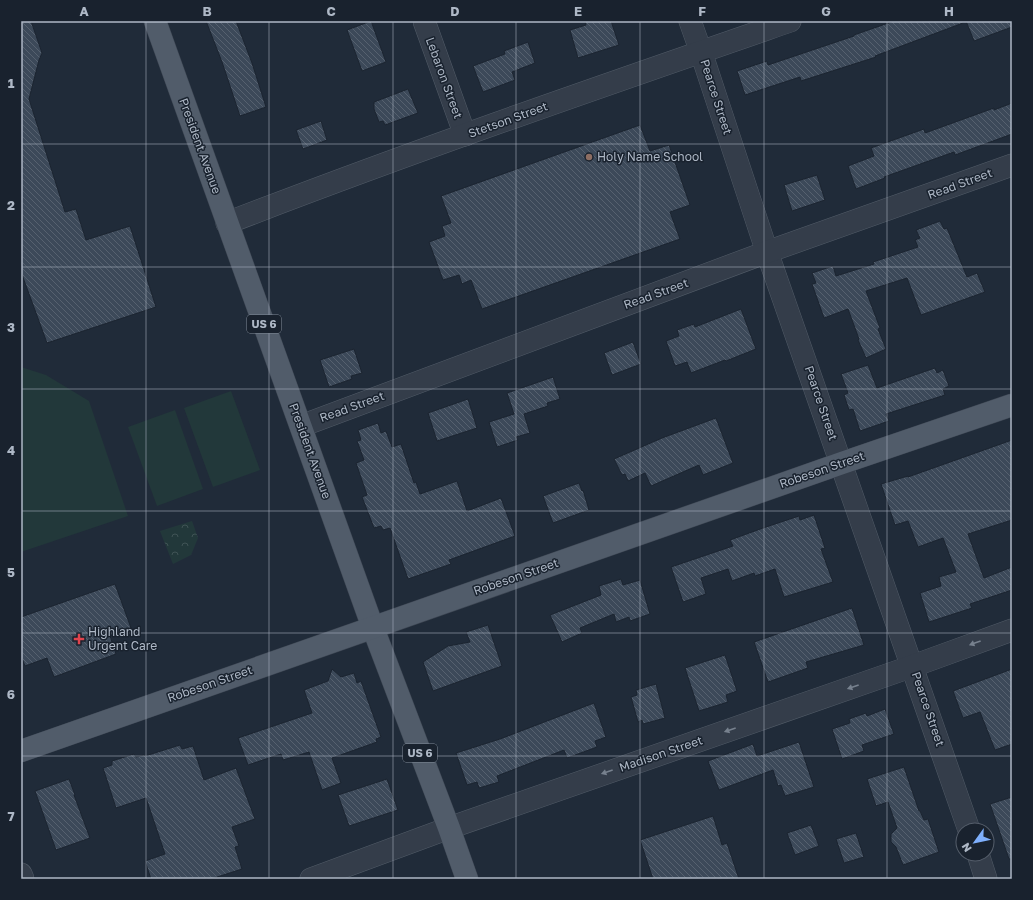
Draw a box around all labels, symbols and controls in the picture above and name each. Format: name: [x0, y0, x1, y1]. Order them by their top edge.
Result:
text: A: [79, 3, 89, 19]
text: B: [202, 3, 212, 19]
text: C: [326, 3, 336, 19]
text: D: [450, 3, 460, 19]
text: E: [574, 3, 582, 19]
text: F: [698, 3, 706, 19]
text: G: [821, 3, 831, 19]
text: H: [944, 3, 954, 19]
street label: Lebaron Street: [423, 35, 466, 121]
street label: Pearce Street: [697, 57, 736, 136]
text: 1: [8, 75, 15, 91]
street label: President Avenue: [176, 96, 225, 196]
street label: Stetson Street: [466, 98, 550, 141]
place label: Holy Name School: [597, 149, 703, 164]
marker: Holy Name School: [584, 152, 594, 162]
street label: Read Street: [925, 165, 994, 202]
text: 2: [7, 197, 15, 213]
street label: Read Street: [621, 275, 690, 312]
road number: US 6: [247, 315, 281, 333]
text: 3: [7, 319, 15, 335]
street label: Pearce Street: [802, 363, 841, 442]
street label: Read Street: [317, 388, 386, 425]
street label: President Avenue: [286, 401, 335, 501]
text: 4: [7, 442, 15, 458]
street label: Robeson Street: [777, 448, 867, 491]
street label: Robeson Street: [471, 555, 561, 598]
text: 5: [7, 564, 15, 580]
place label: Highland Urgent Care: [88, 624, 157, 653]
marker: Highland Urgent Care: [73, 633, 85, 645]
one-way arrow: [969, 640, 981, 646]
street label: Robeson Street: [165, 662, 255, 705]
street label: Pearce Street: [909, 669, 948, 748]
one-way arrow: [847, 684, 859, 690]
text: 6: [7, 686, 15, 702]
one-way arrow: [724, 727, 736, 733]
street label: Madison Street: [617, 732, 705, 775]
road number: US 6: [403, 744, 437, 762]
one-way arrow: [601, 770, 613, 776]
text: 7: [7, 808, 15, 824]
north arrow: [955, 822, 995, 862]
text: N: [958, 841, 974, 855]

